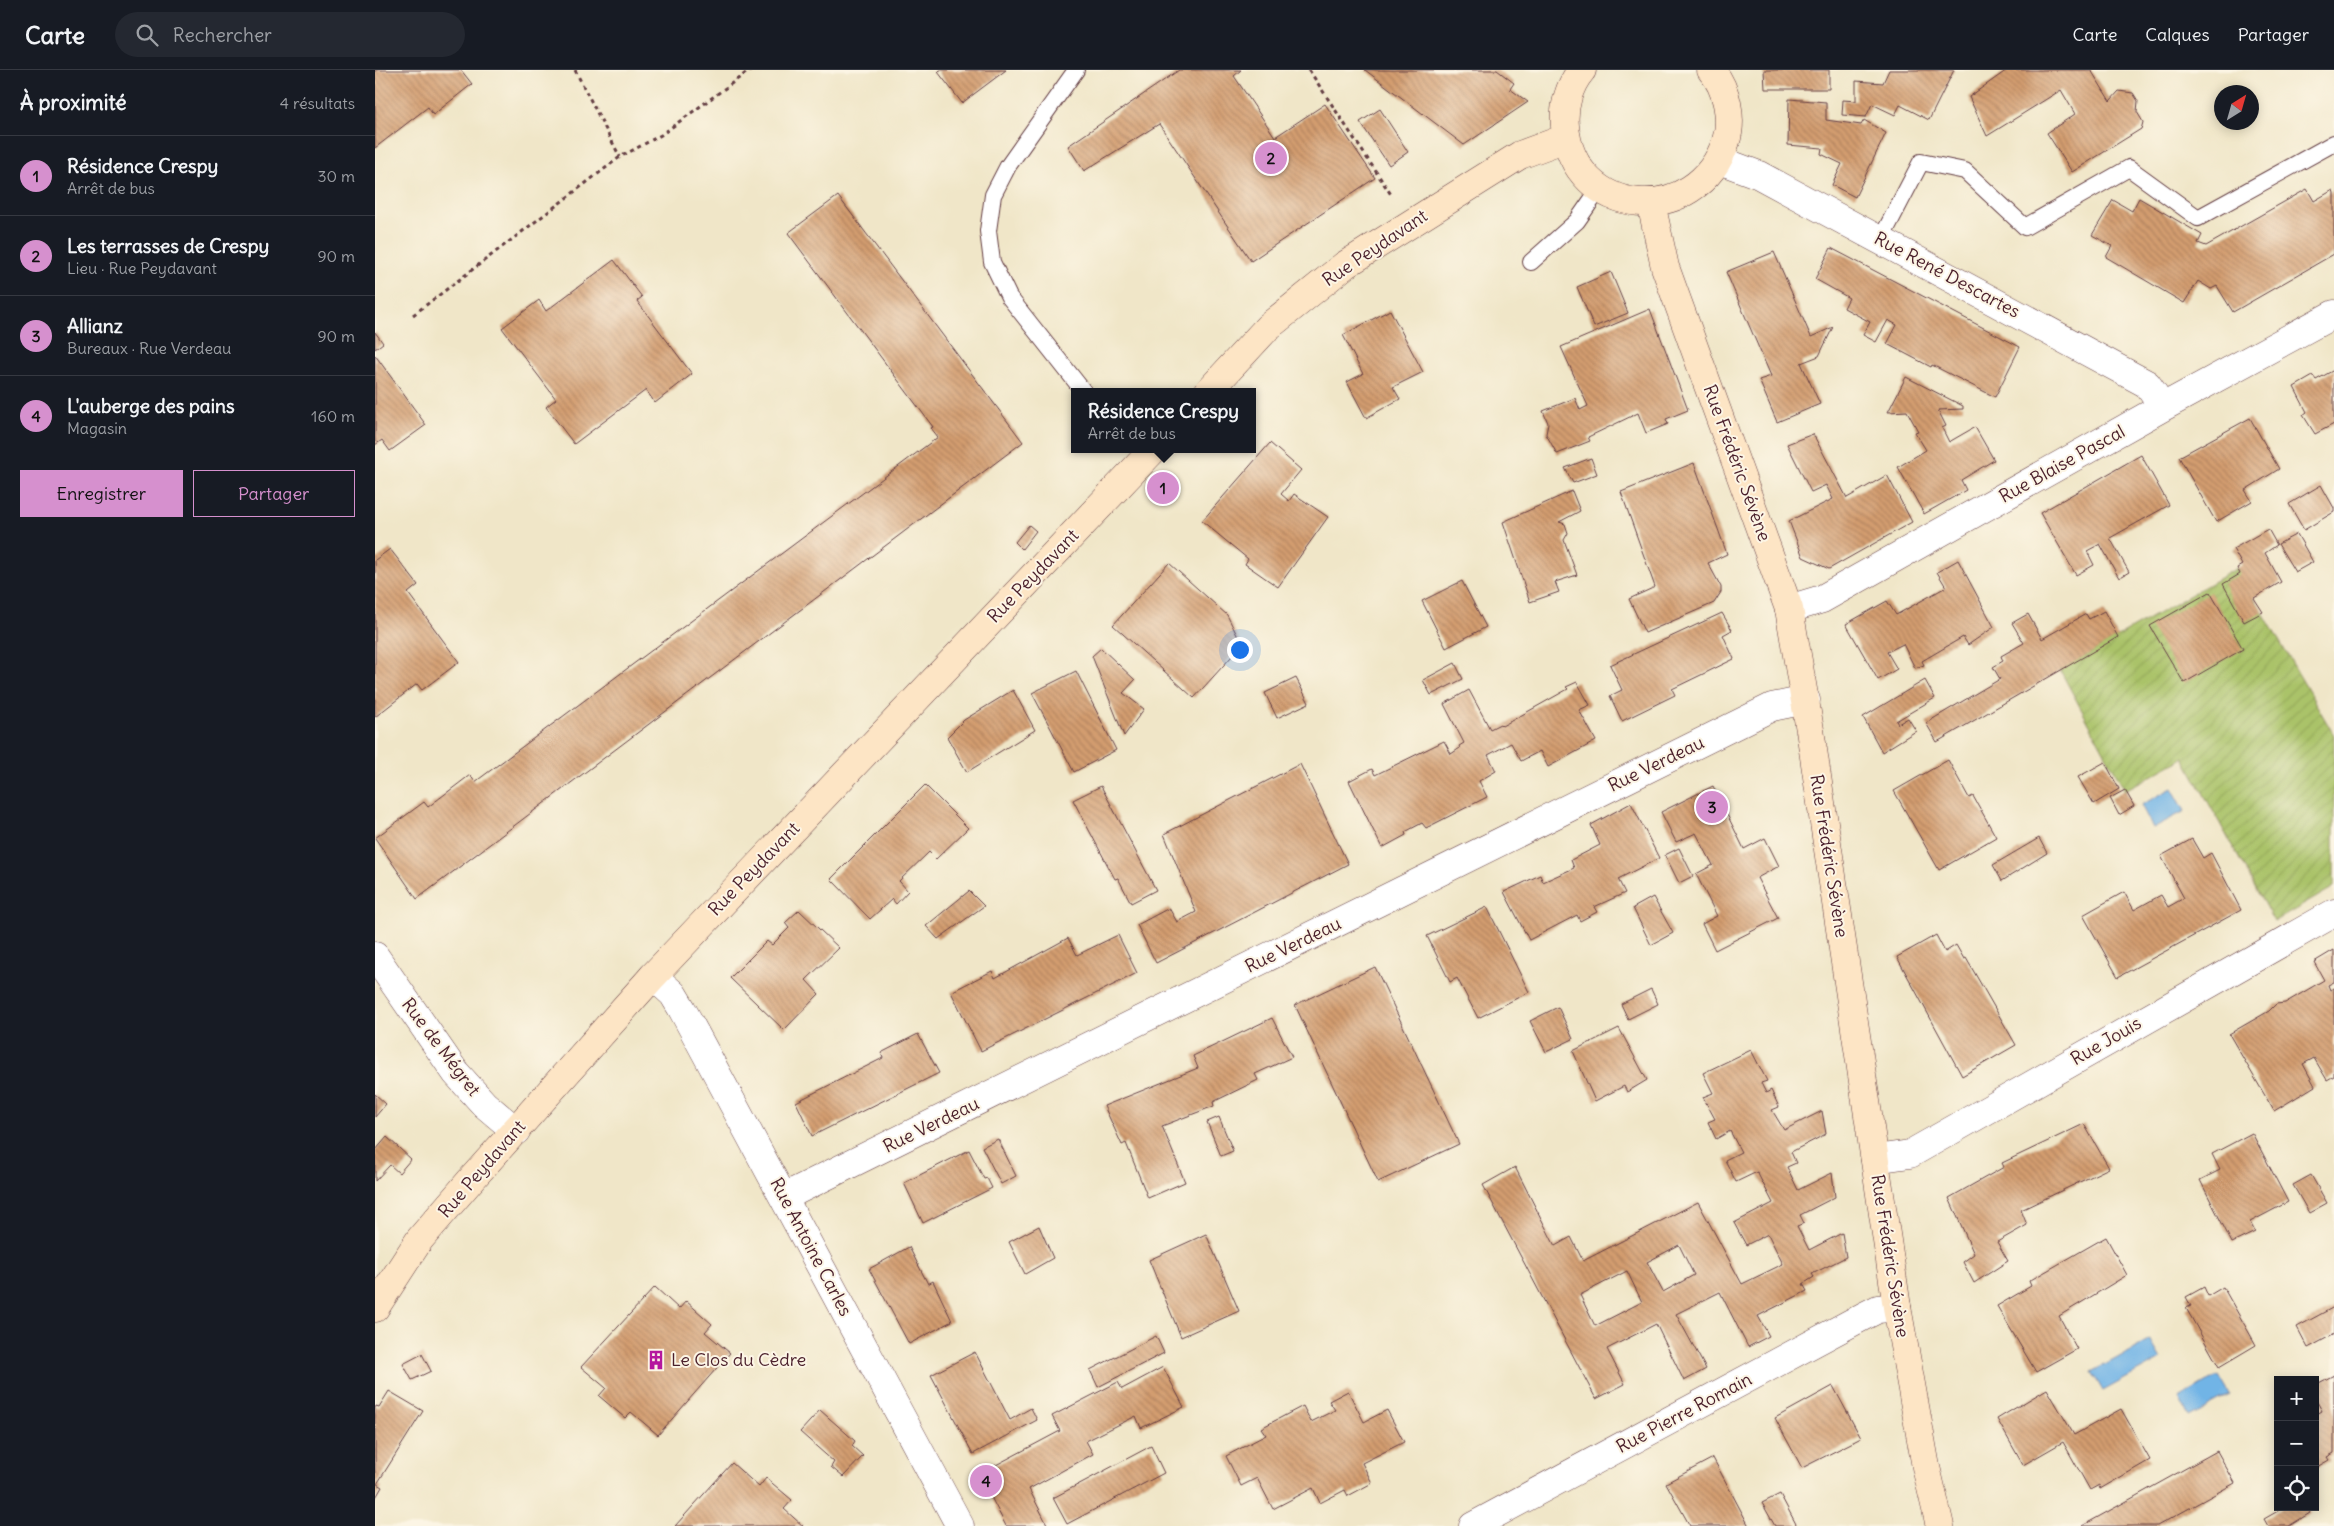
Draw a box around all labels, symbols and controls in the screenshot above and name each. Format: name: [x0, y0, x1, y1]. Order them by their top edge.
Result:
search box: [115, 12, 465, 57]
text: Carte: [25, 20, 85, 50]
icon: search: [133, 21, 161, 49]
text: Rechercher: [173, 23, 272, 47]
text: Carte: [2072, 23, 2117, 46]
text: Calques: [2145, 23, 2210, 46]
text: Partager: [2238, 23, 2309, 46]
north arrow: [2214, 85, 2259, 130]
text: À proximité: [20, 89, 127, 116]
text: 4 résultats: [280, 93, 355, 113]
pin: 2: [1255, 139, 1287, 177]
text: Résidence Crespy: [67, 154, 218, 178]
text: 1: [33, 166, 39, 186]
text: 30 m: [318, 166, 355, 186]
text: Arrêt de bus: [67, 178, 155, 198]
street label: Rue Peydavant: [1318, 204, 1432, 291]
street label: Rue René Descartes: [1870, 226, 2024, 323]
text: Les terrasses de Crespy: [67, 234, 269, 258]
text: 2: [32, 246, 40, 266]
text: 90 m: [317, 246, 355, 266]
text: Lieu · Rue Peydavant: [67, 258, 217, 278]
text: Allianz: [67, 314, 123, 338]
text: 3: [31, 326, 41, 346]
text: 90 m: [317, 326, 355, 346]
text: Bureaux · Rue Verdeau: [67, 338, 231, 358]
street label: Rue Frédéric Sévène: [1698, 381, 1776, 544]
popup: [1071, 388, 1256, 453]
text: L'auberge des pains: [67, 394, 235, 418]
text: Résidence Crespy: [1088, 399, 1239, 423]
text: 4: [31, 406, 41, 426]
text: 160 m: [311, 406, 355, 426]
text: Magasin: [67, 418, 127, 438]
street label: Rue Blaise Pascal: [1995, 420, 2129, 508]
text: Arrêt de bus: [1088, 423, 1176, 443]
pin: 1: [1147, 469, 1179, 507]
button: Enregistrer: [20, 470, 183, 517]
button: Partager: [193, 470, 355, 517]
street label: Rue Peydavant: [982, 524, 1083, 627]
your location: [1227, 637, 1253, 663]
street label: Rue Verdeau: [1604, 730, 1708, 797]
street label: Rue Frédéric Sévène: [1805, 773, 1854, 939]
pin: 3: [1696, 788, 1728, 826]
street label: Rue Peydavant: [703, 817, 804, 920]
street label: Rue Verdeau: [1241, 911, 1345, 978]
street label: Rue de Mégret: [397, 993, 486, 1100]
street label: Rue Jouis: [2066, 1011, 2145, 1070]
street label: Rue Verdeau: [879, 1091, 983, 1158]
street label: Rue Peydavant: [433, 1115, 530, 1222]
street label: Rue Frédéric Sévène: [1866, 1173, 1915, 1339]
street label: Rue Antoine Carles: [765, 1174, 858, 1320]
place label: Le Clos du Cèdre: [671, 1348, 806, 1371]
building icon: Le Clos du Cèdre: [645, 1349, 667, 1371]
street label: Rue Pierre Romain: [1612, 1367, 1756, 1458]
map controls: [2274, 1376, 2319, 1511]
button: +: [2274, 1376, 2319, 1421]
button: −: [2274, 1421, 2319, 1466]
pin: 4: [970, 1462, 1002, 1500]
button: locate: [2274, 1466, 2319, 1511]

